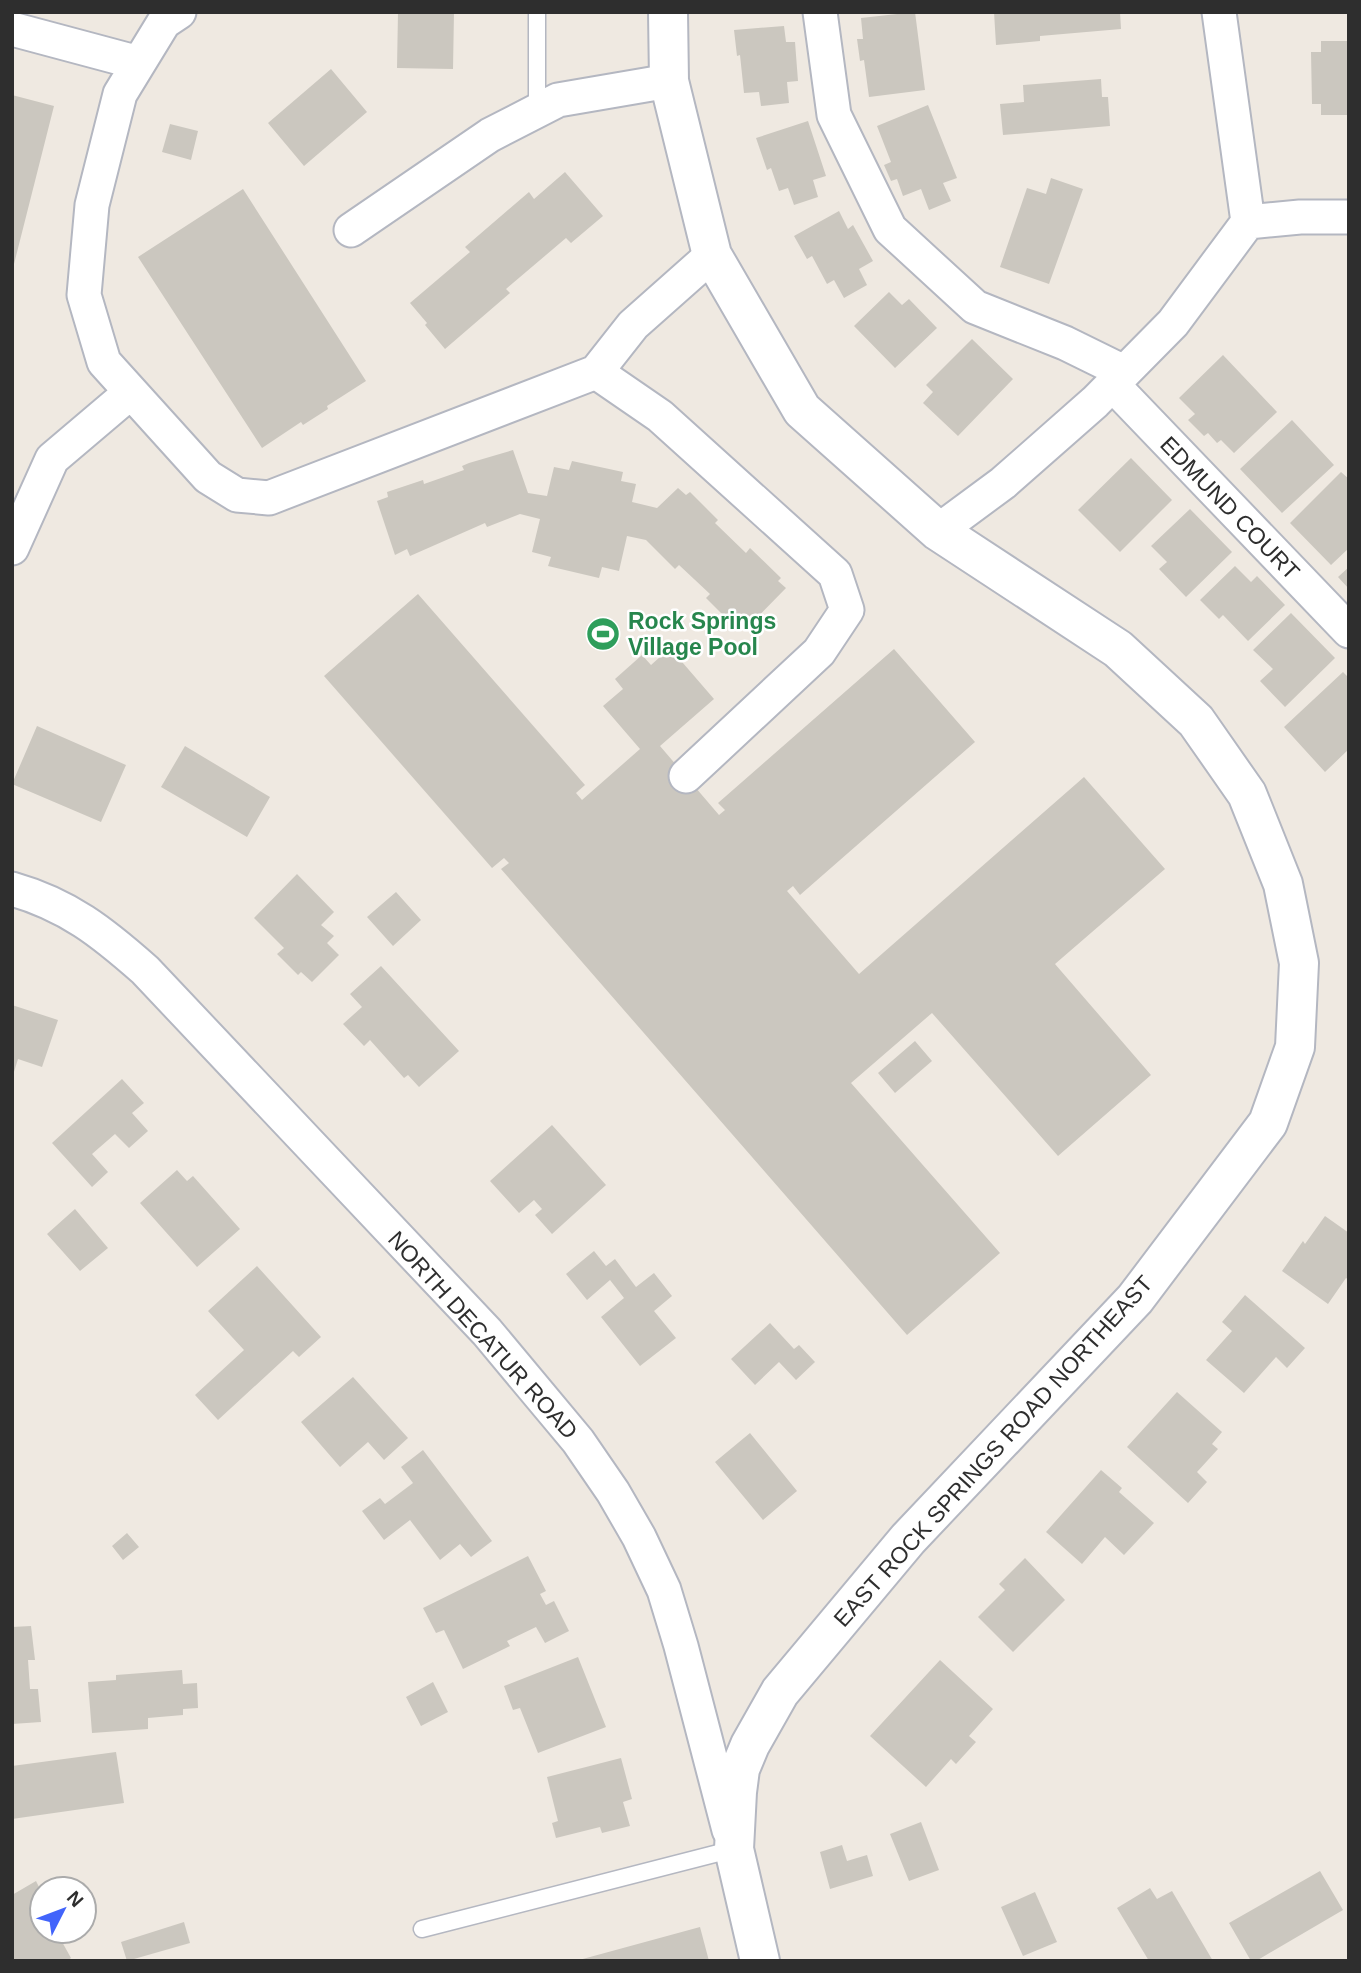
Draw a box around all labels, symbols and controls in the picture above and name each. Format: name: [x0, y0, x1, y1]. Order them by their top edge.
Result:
street label: EDMUND COURT: [1155, 431, 1305, 585]
place label: Rock Springs Village Pool: [628, 608, 776, 660]
sports icon: Rock Springs Village Pool: [584, 615, 622, 653]
street label: NORTH DECATUR ROAD: [383, 1226, 583, 1444]
street label: EAST ROCK SPRINGS ROAD NORTHEAST: [828, 1270, 1158, 1632]
north arrow: [28, 1875, 98, 1945]
text: N: [63, 1887, 88, 1911]

